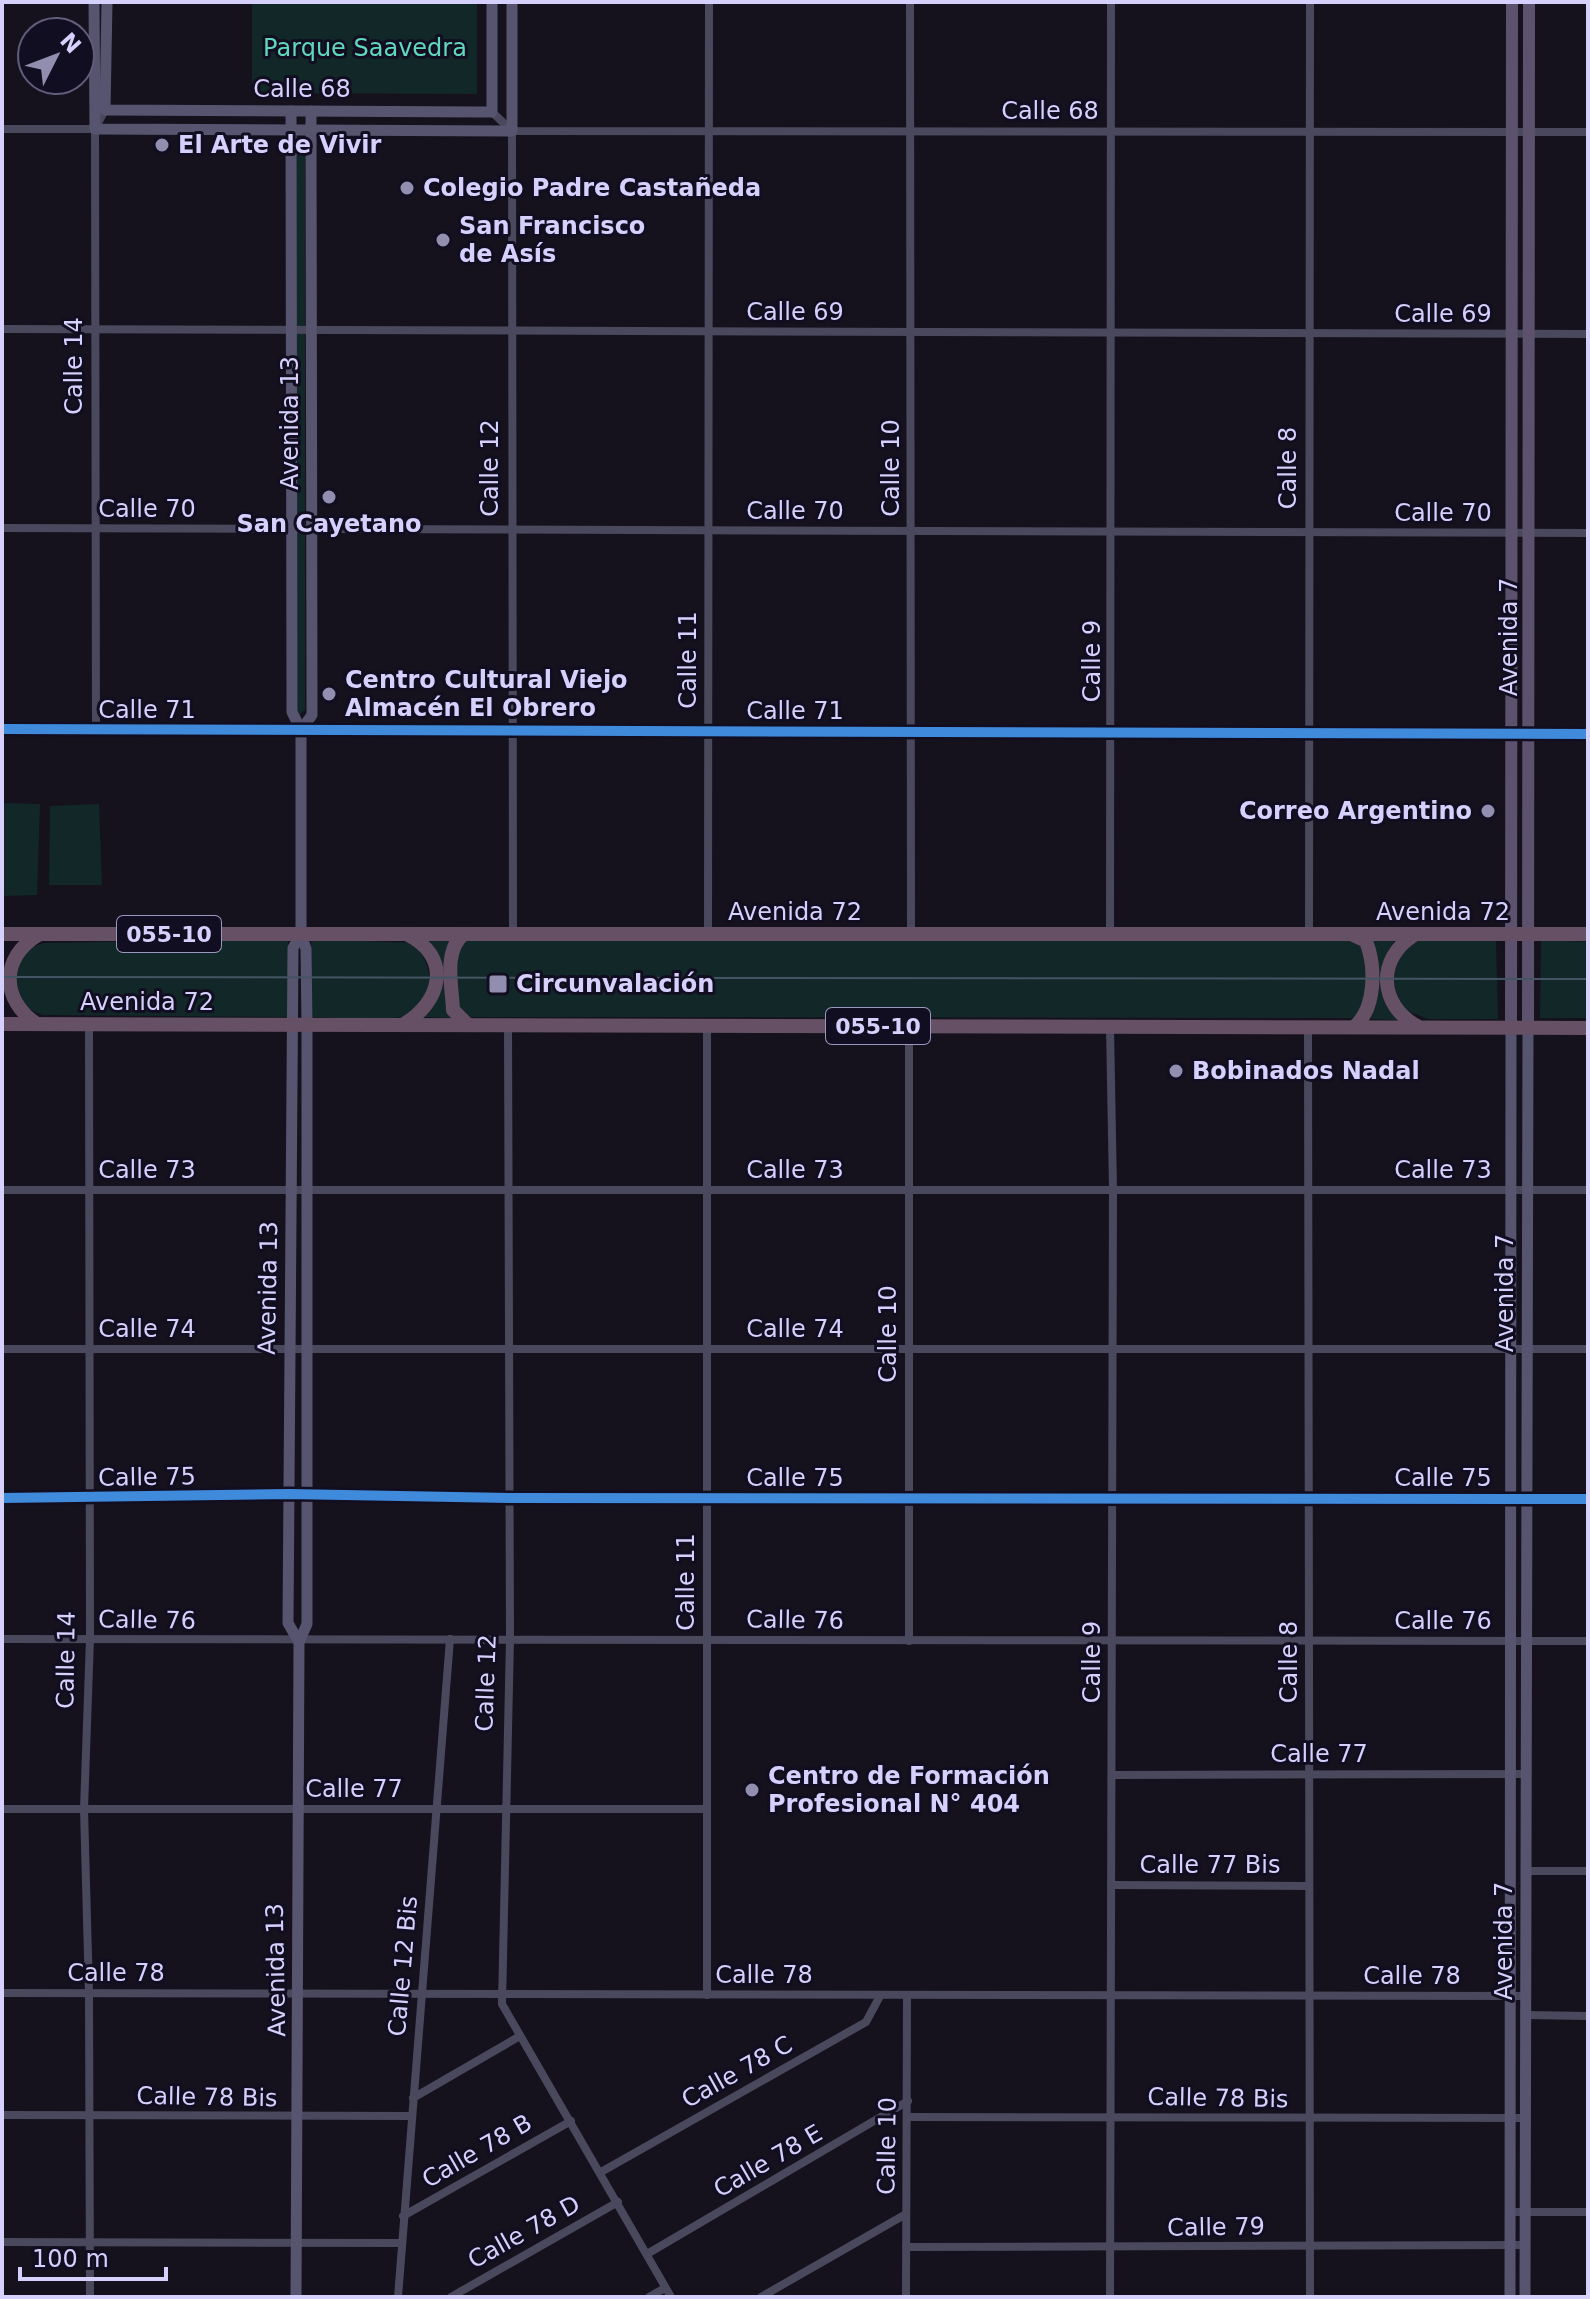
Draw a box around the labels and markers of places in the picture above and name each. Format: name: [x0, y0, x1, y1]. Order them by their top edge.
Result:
place label: El Arte de Vivir: [178, 131, 382, 159]
marker: El Arte de Vivir: [153, 136, 171, 154]
place label: Colegio Padre Castañeda: [423, 174, 761, 202]
marker: Colegio Padre Castañeda: [398, 179, 416, 197]
place label: San Francisco de Asís: [459, 212, 645, 268]
marker: San Francisco de Asís: [434, 231, 452, 249]
marker: San Cayetano: [320, 488, 338, 506]
place label: San Cayetano: [236, 510, 422, 538]
place label: Centro Cultural Viejo Almacén El Obrero: [345, 666, 628, 722]
marker: Centro Cultural Viejo Almacén El Obrero: [320, 685, 338, 703]
place label: Correo Argentino: [1239, 797, 1472, 825]
marker: Correo Argentino: [1479, 802, 1497, 820]
place label: Circunvalación: [516, 970, 714, 998]
marker: Circunvalación: [487, 973, 509, 995]
place label: Bobinados Nadal: [1192, 1057, 1420, 1085]
marker: Bobinados Nadal: [1167, 1062, 1185, 1080]
place label: Centro de Formación Profesional N° 404: [768, 1762, 1050, 1818]
marker: Centro de Formación Profesional N° 404: [743, 1781, 761, 1799]

